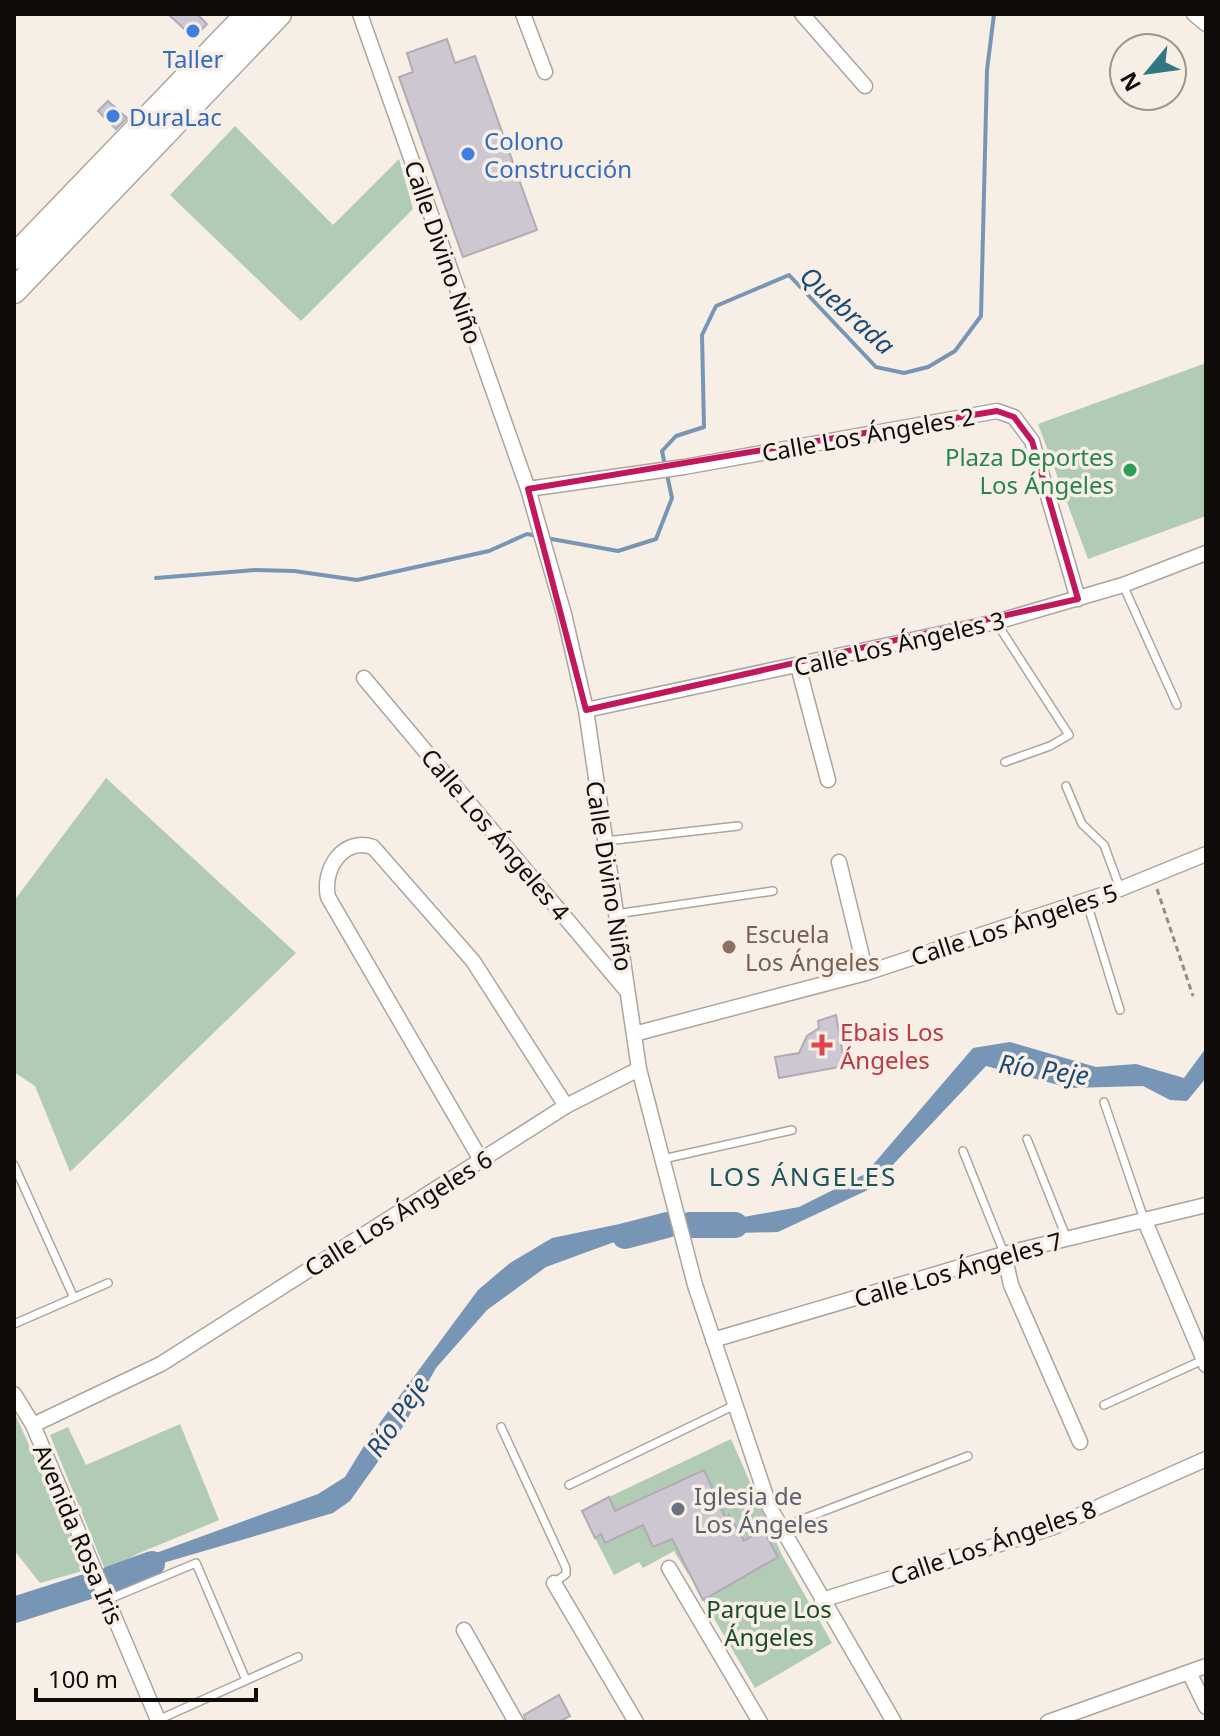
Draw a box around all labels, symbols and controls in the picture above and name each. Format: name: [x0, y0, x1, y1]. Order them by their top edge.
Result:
marker: Taller: [184, 22, 202, 40]
north arrow: [1108, 32, 1188, 112]
place label: Taller: [163, 42, 223, 75]
text: N: [1112, 67, 1147, 97]
place label: DuraLac: [129, 100, 222, 133]
marker: DuraLac: [104, 107, 122, 125]
place label: Colono Construcción: [484, 124, 632, 185]
marker: Colono Construcción: [459, 145, 477, 163]
street label: Calle Divino Niño: [397, 156, 491, 348]
water label: Quebrada: [793, 258, 903, 362]
street label: Calle Los Ángeles 2: [759, 399, 977, 469]
place label: Plaza Deportes Los Ángeles: [945, 440, 1114, 501]
marker: Plaza Deportes Los Ángeles: [1121, 461, 1139, 479]
street label: Calle Los Ángeles 3: [790, 603, 1008, 683]
street label: Calle Los Ángeles 4: [414, 741, 578, 927]
street label: Calle Divino Niño: [579, 778, 641, 974]
street label: Calle Los Ángeles 5: [907, 875, 1121, 973]
place label: Escuela Los Ángeles: [745, 917, 880, 978]
marker: Escuela Los Ángeles: [720, 938, 738, 956]
place label: Ebais Los Ángeles: [840, 1015, 944, 1076]
marker: Ebais Los Ángeles: [811, 1034, 833, 1056]
water label: Río Peje: [997, 1045, 1091, 1093]
street label: Calle Los Ángeles 6: [298, 1142, 498, 1284]
district label: LOS ÁNGELES: [709, 1158, 897, 1194]
street label: Calle Los Ángeles 7: [850, 1223, 1066, 1315]
water label: Río Peje: [357, 1368, 437, 1464]
street label: Avenida Rosa Iris: [26, 1439, 132, 1629]
place label: Iglesia de Los Ángeles: [694, 1479, 829, 1540]
street label: Calle Los Ángeles 8: [886, 1491, 1100, 1593]
marker: Iglesia de Los Ángeles: [669, 1500, 687, 1518]
park label: Parque Los Ángeles: [706, 1592, 832, 1653]
scale bar: [36, 1652, 256, 1702]
text: 100 m: [48, 1662, 118, 1695]

